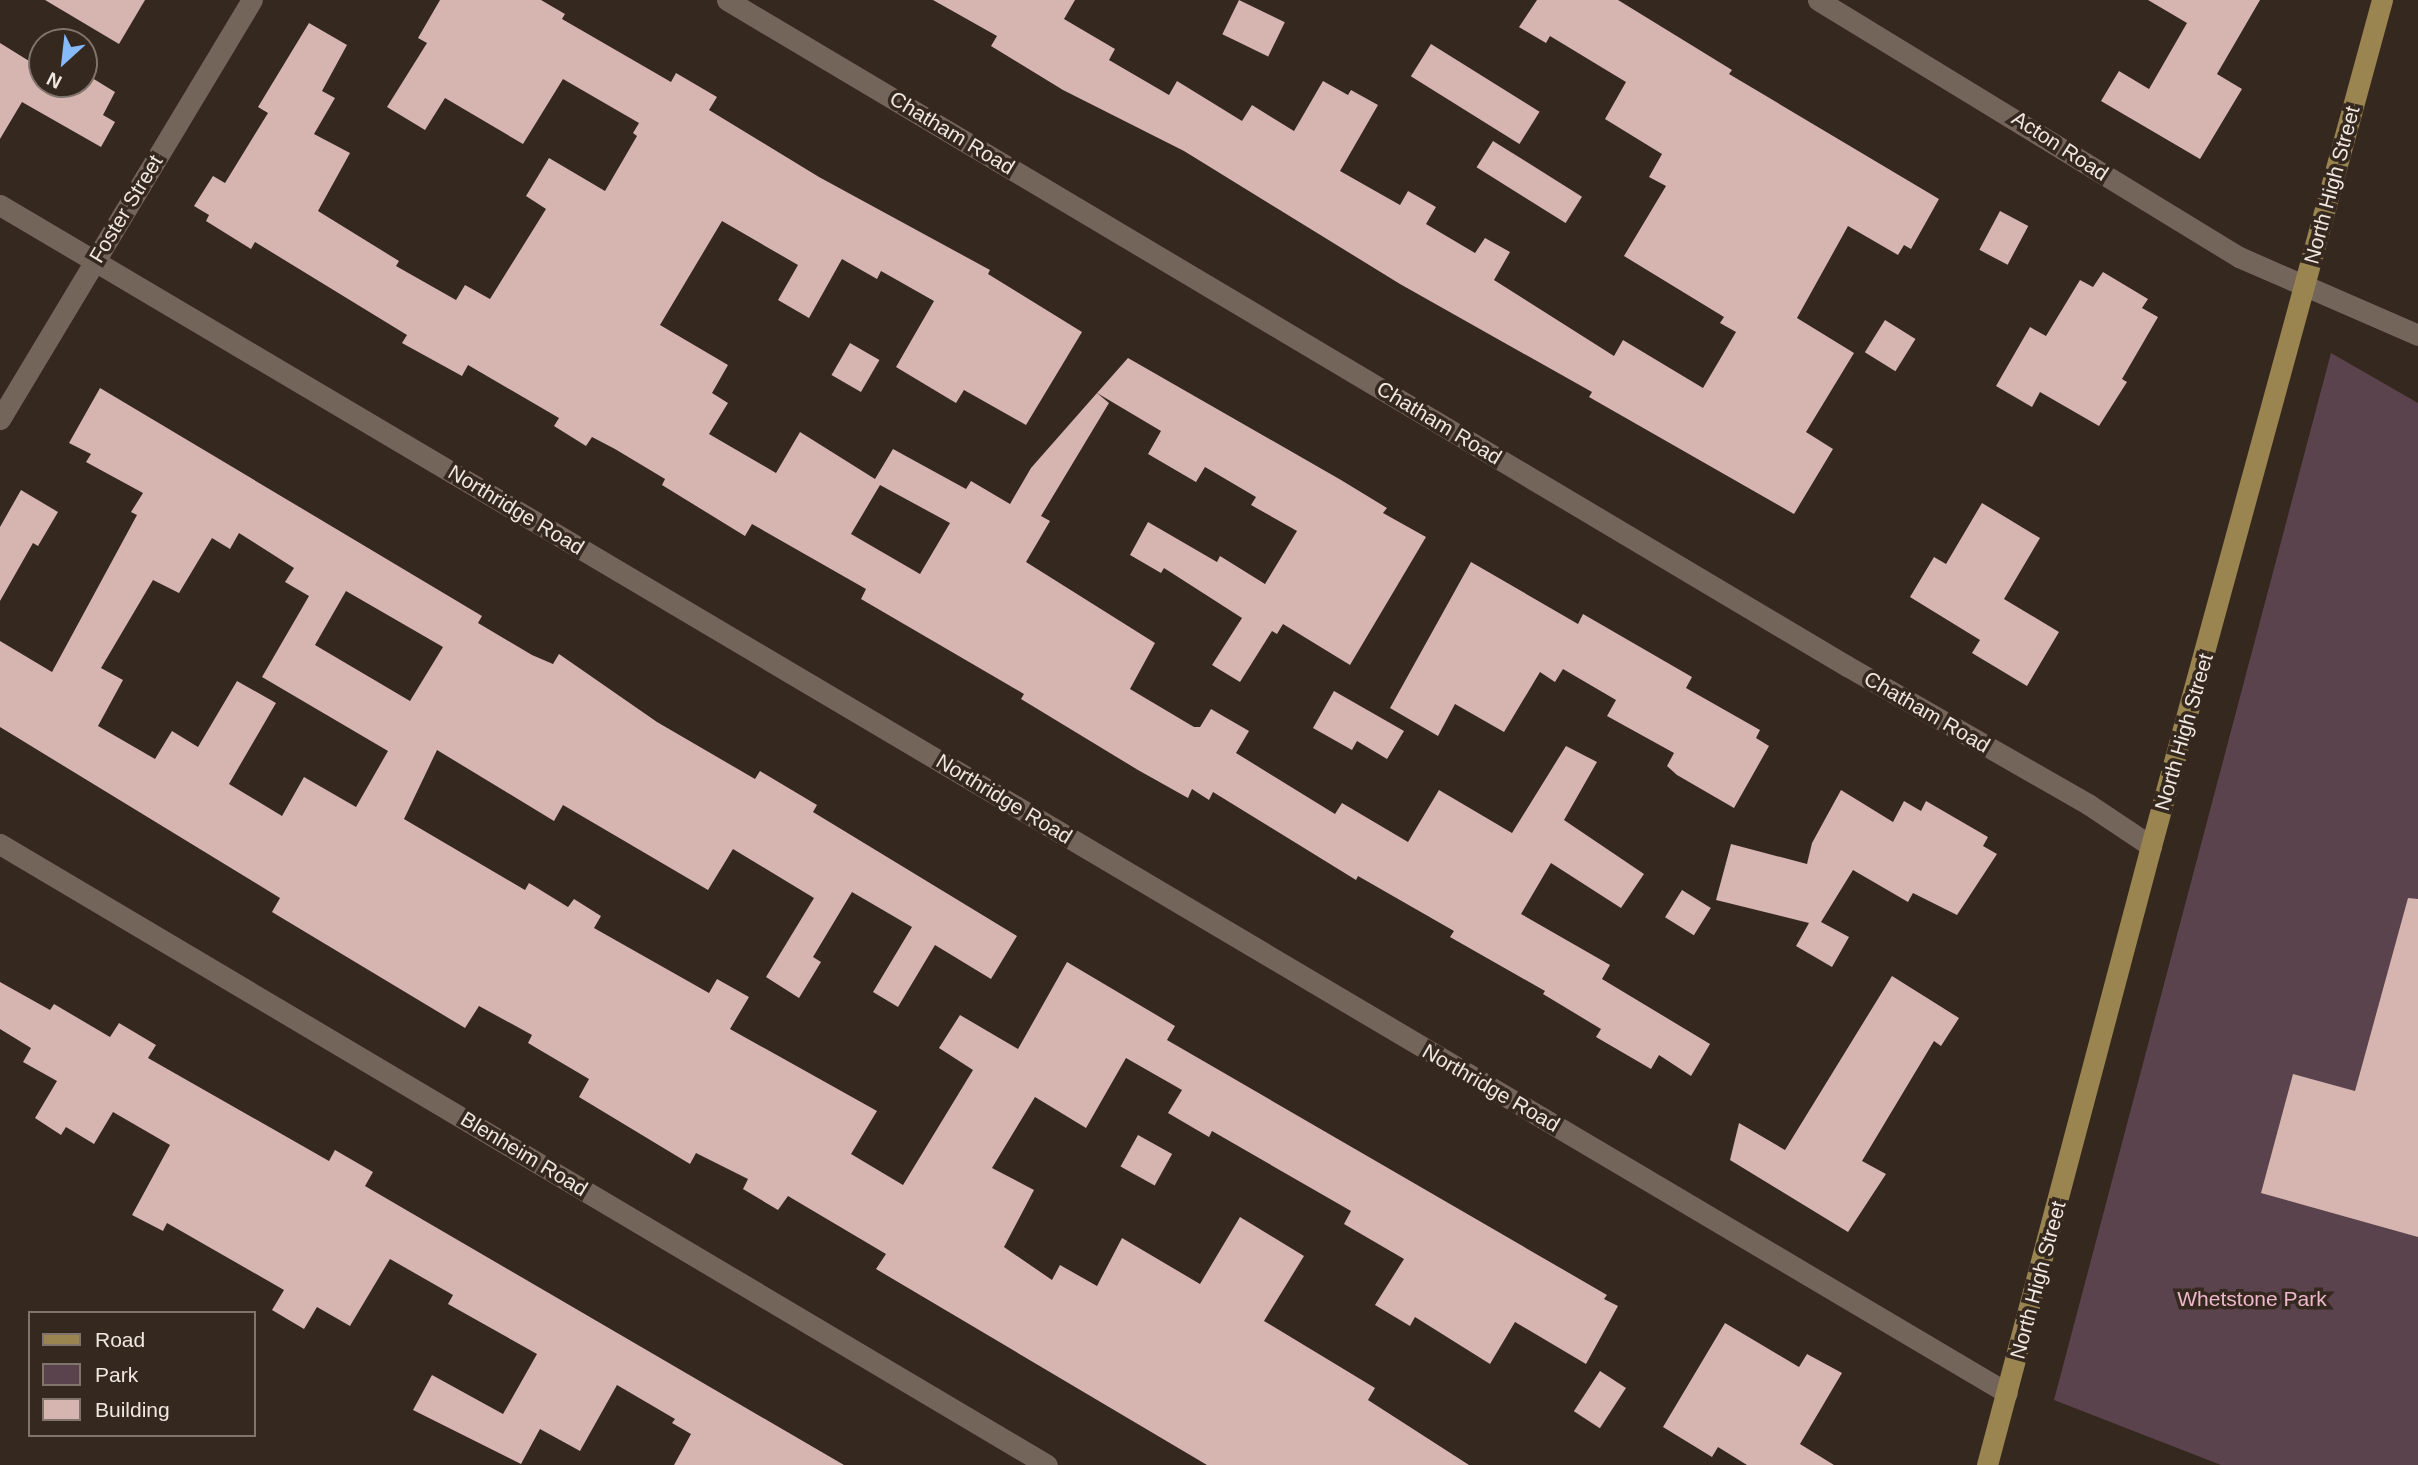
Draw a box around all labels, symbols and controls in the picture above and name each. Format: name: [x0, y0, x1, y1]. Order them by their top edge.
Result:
north arrow: [28, 28, 98, 98]
text: N: [43, 68, 65, 93]
street label: Chatham Road: [885, 86, 1019, 180]
street label: North High Street: [2299, 103, 2365, 267]
street label: Acton Road: [2007, 106, 2113, 186]
street label: Foster Street: [84, 150, 168, 268]
street label: Chatham Road: [1372, 376, 1506, 470]
street label: Northridge Road: [443, 460, 589, 560]
street label: North High Street: [2150, 651, 2218, 813]
street label: Chatham Road: [1860, 666, 1994, 758]
street label: Northridge Road: [931, 749, 1077, 849]
street label: Northridge Road: [1418, 1039, 1564, 1137]
street label: Blenheim Road: [456, 1106, 592, 1202]
street label: North High Street: [2005, 1198, 2071, 1362]
park label: Whetstone Park: [2177, 1286, 2327, 1312]
legend: [28, 1311, 256, 1437]
text: Road: [95, 1328, 145, 1351]
text: Park: [95, 1363, 138, 1386]
text: Building: [95, 1398, 170, 1421]

